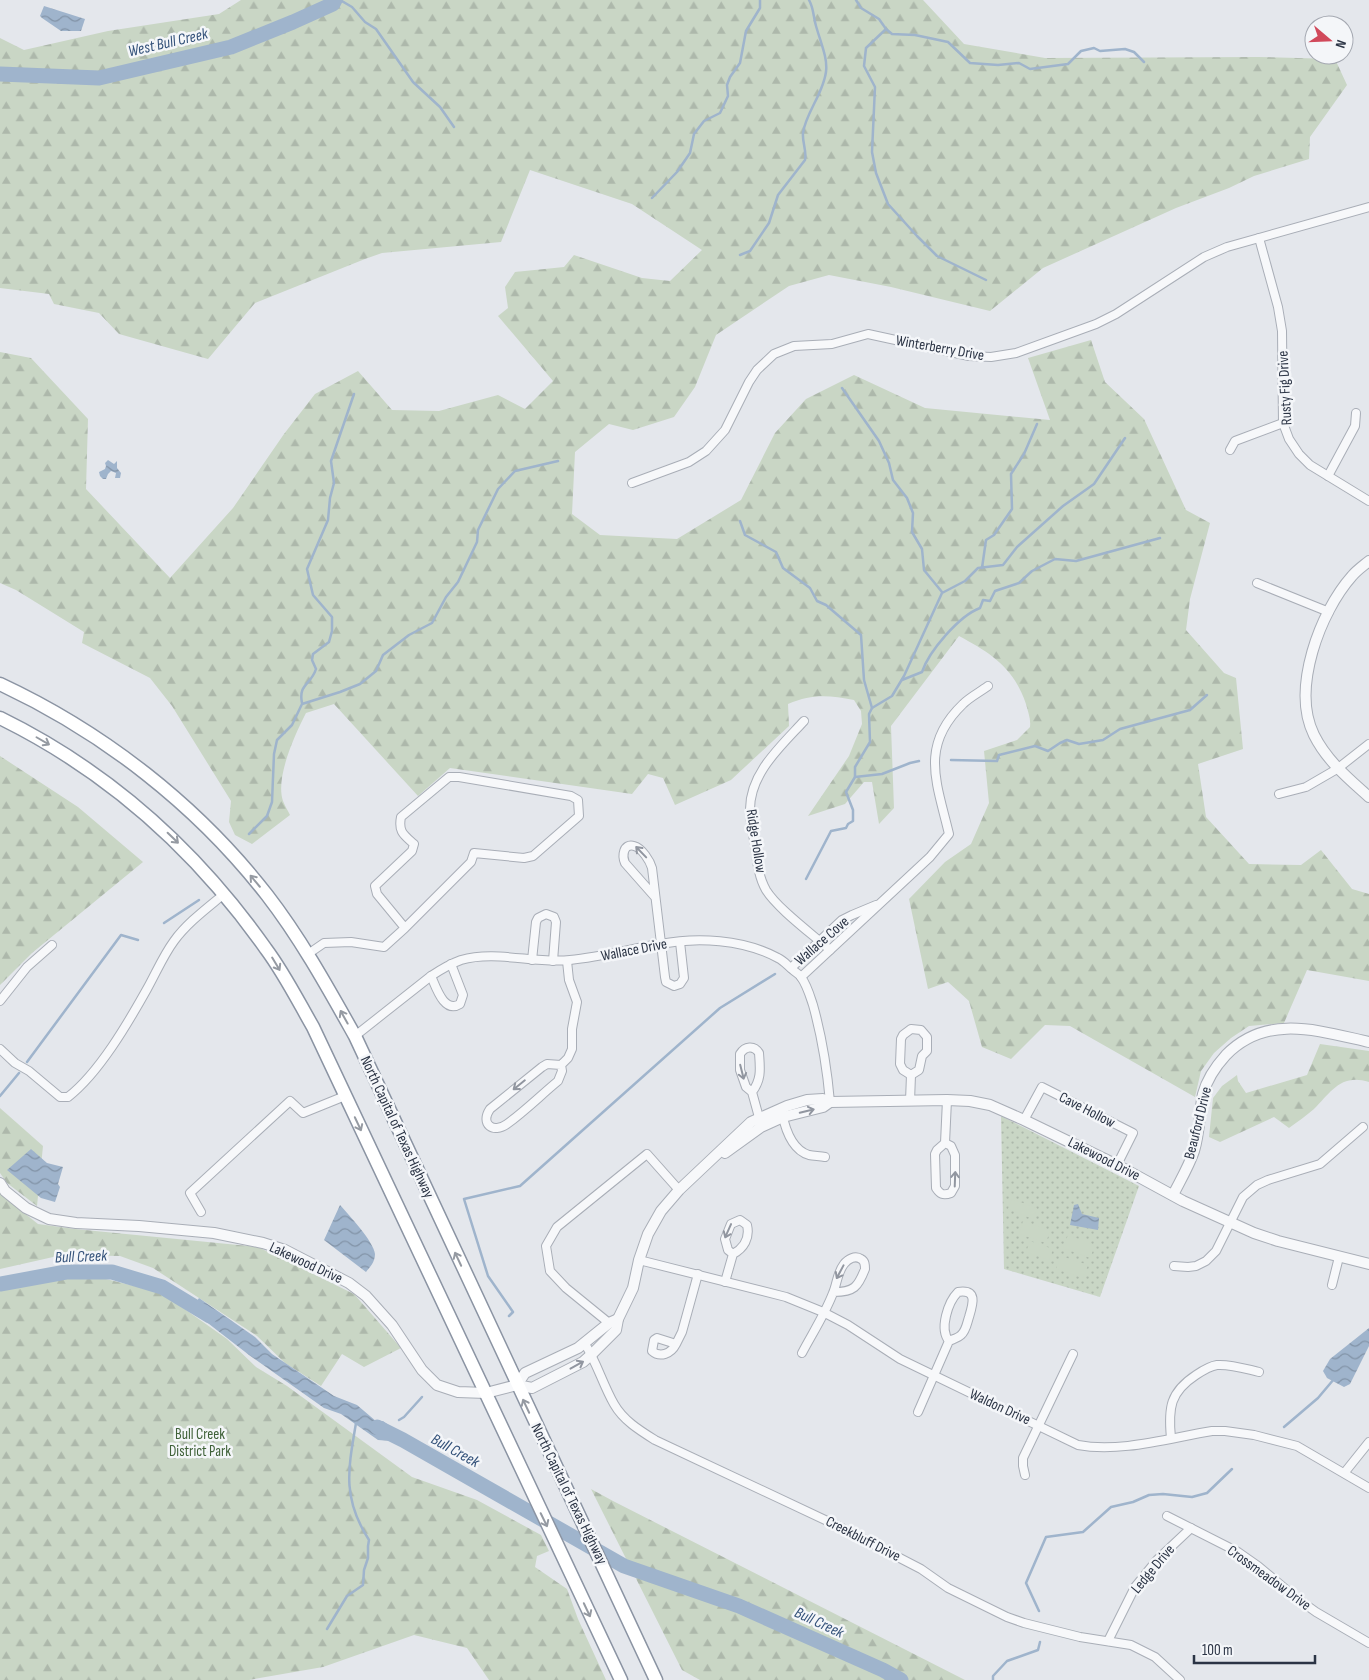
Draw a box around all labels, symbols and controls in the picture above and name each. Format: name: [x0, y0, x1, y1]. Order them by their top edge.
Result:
north arrow: [1304, 15, 1354, 65]
water label: West Bull Creek: [126, 24, 211, 61]
text: N: [1332, 38, 1350, 50]
street label: Winterberry Drive: [894, 331, 986, 365]
street label: Rusty Fig Drive: [1274, 350, 1296, 426]
one-way arrow: [35, 737, 50, 747]
street label: Ridge Hollow: [742, 808, 771, 875]
one-way arrow: [166, 832, 178, 844]
one-way arrow: [635, 846, 647, 859]
one-way arrow: [249, 875, 261, 888]
street label: Wallace Cove: [791, 912, 853, 970]
street label: Wallace Drive: [599, 934, 669, 966]
one-way arrow: [271, 956, 281, 970]
one-way arrow: [339, 1010, 348, 1025]
street label: North Capital of Texas Highway: [356, 1053, 438, 1201]
one-way arrow: [738, 1064, 747, 1080]
one-way arrow: [513, 1080, 526, 1091]
street label: Beauford Drive: [1180, 1085, 1216, 1161]
street label: Cave Hollow: [1056, 1088, 1119, 1133]
one-way arrow: [798, 1106, 814, 1115]
one-way arrow: [353, 1116, 363, 1131]
street label: Lakewood Drive: [1065, 1133, 1143, 1185]
one-way arrow: [950, 1171, 960, 1187]
one-way arrow: [723, 1223, 733, 1238]
street label: Lakewood Drive: [266, 1238, 346, 1288]
water label: Bull Creek: [55, 1247, 108, 1267]
one-way arrow: [452, 1252, 462, 1267]
one-way arrow: [835, 1264, 844, 1279]
one-way arrow: [569, 1359, 583, 1369]
street label: Waldon Drive: [966, 1385, 1034, 1429]
one-way arrow: [521, 1399, 531, 1414]
street label: North Capital of Texas Highway: [527, 1420, 611, 1568]
park label: Bull Creek District Park: [169, 1425, 231, 1461]
water label: Bull Creek: [428, 1430, 483, 1472]
one-way arrow: [540, 1512, 550, 1527]
street label: Creekbluff Drive: [822, 1512, 904, 1566]
street label: Ledge Drive: [1127, 1541, 1179, 1597]
street label: Crossmeadow Drive: [1223, 1541, 1315, 1615]
one-way arrow: [583, 1602, 593, 1617]
water label: Bull Creek: [791, 1603, 848, 1643]
scale bar: [1194, 1632, 1315, 1664]
text: 100 m: [1202, 1641, 1233, 1660]

